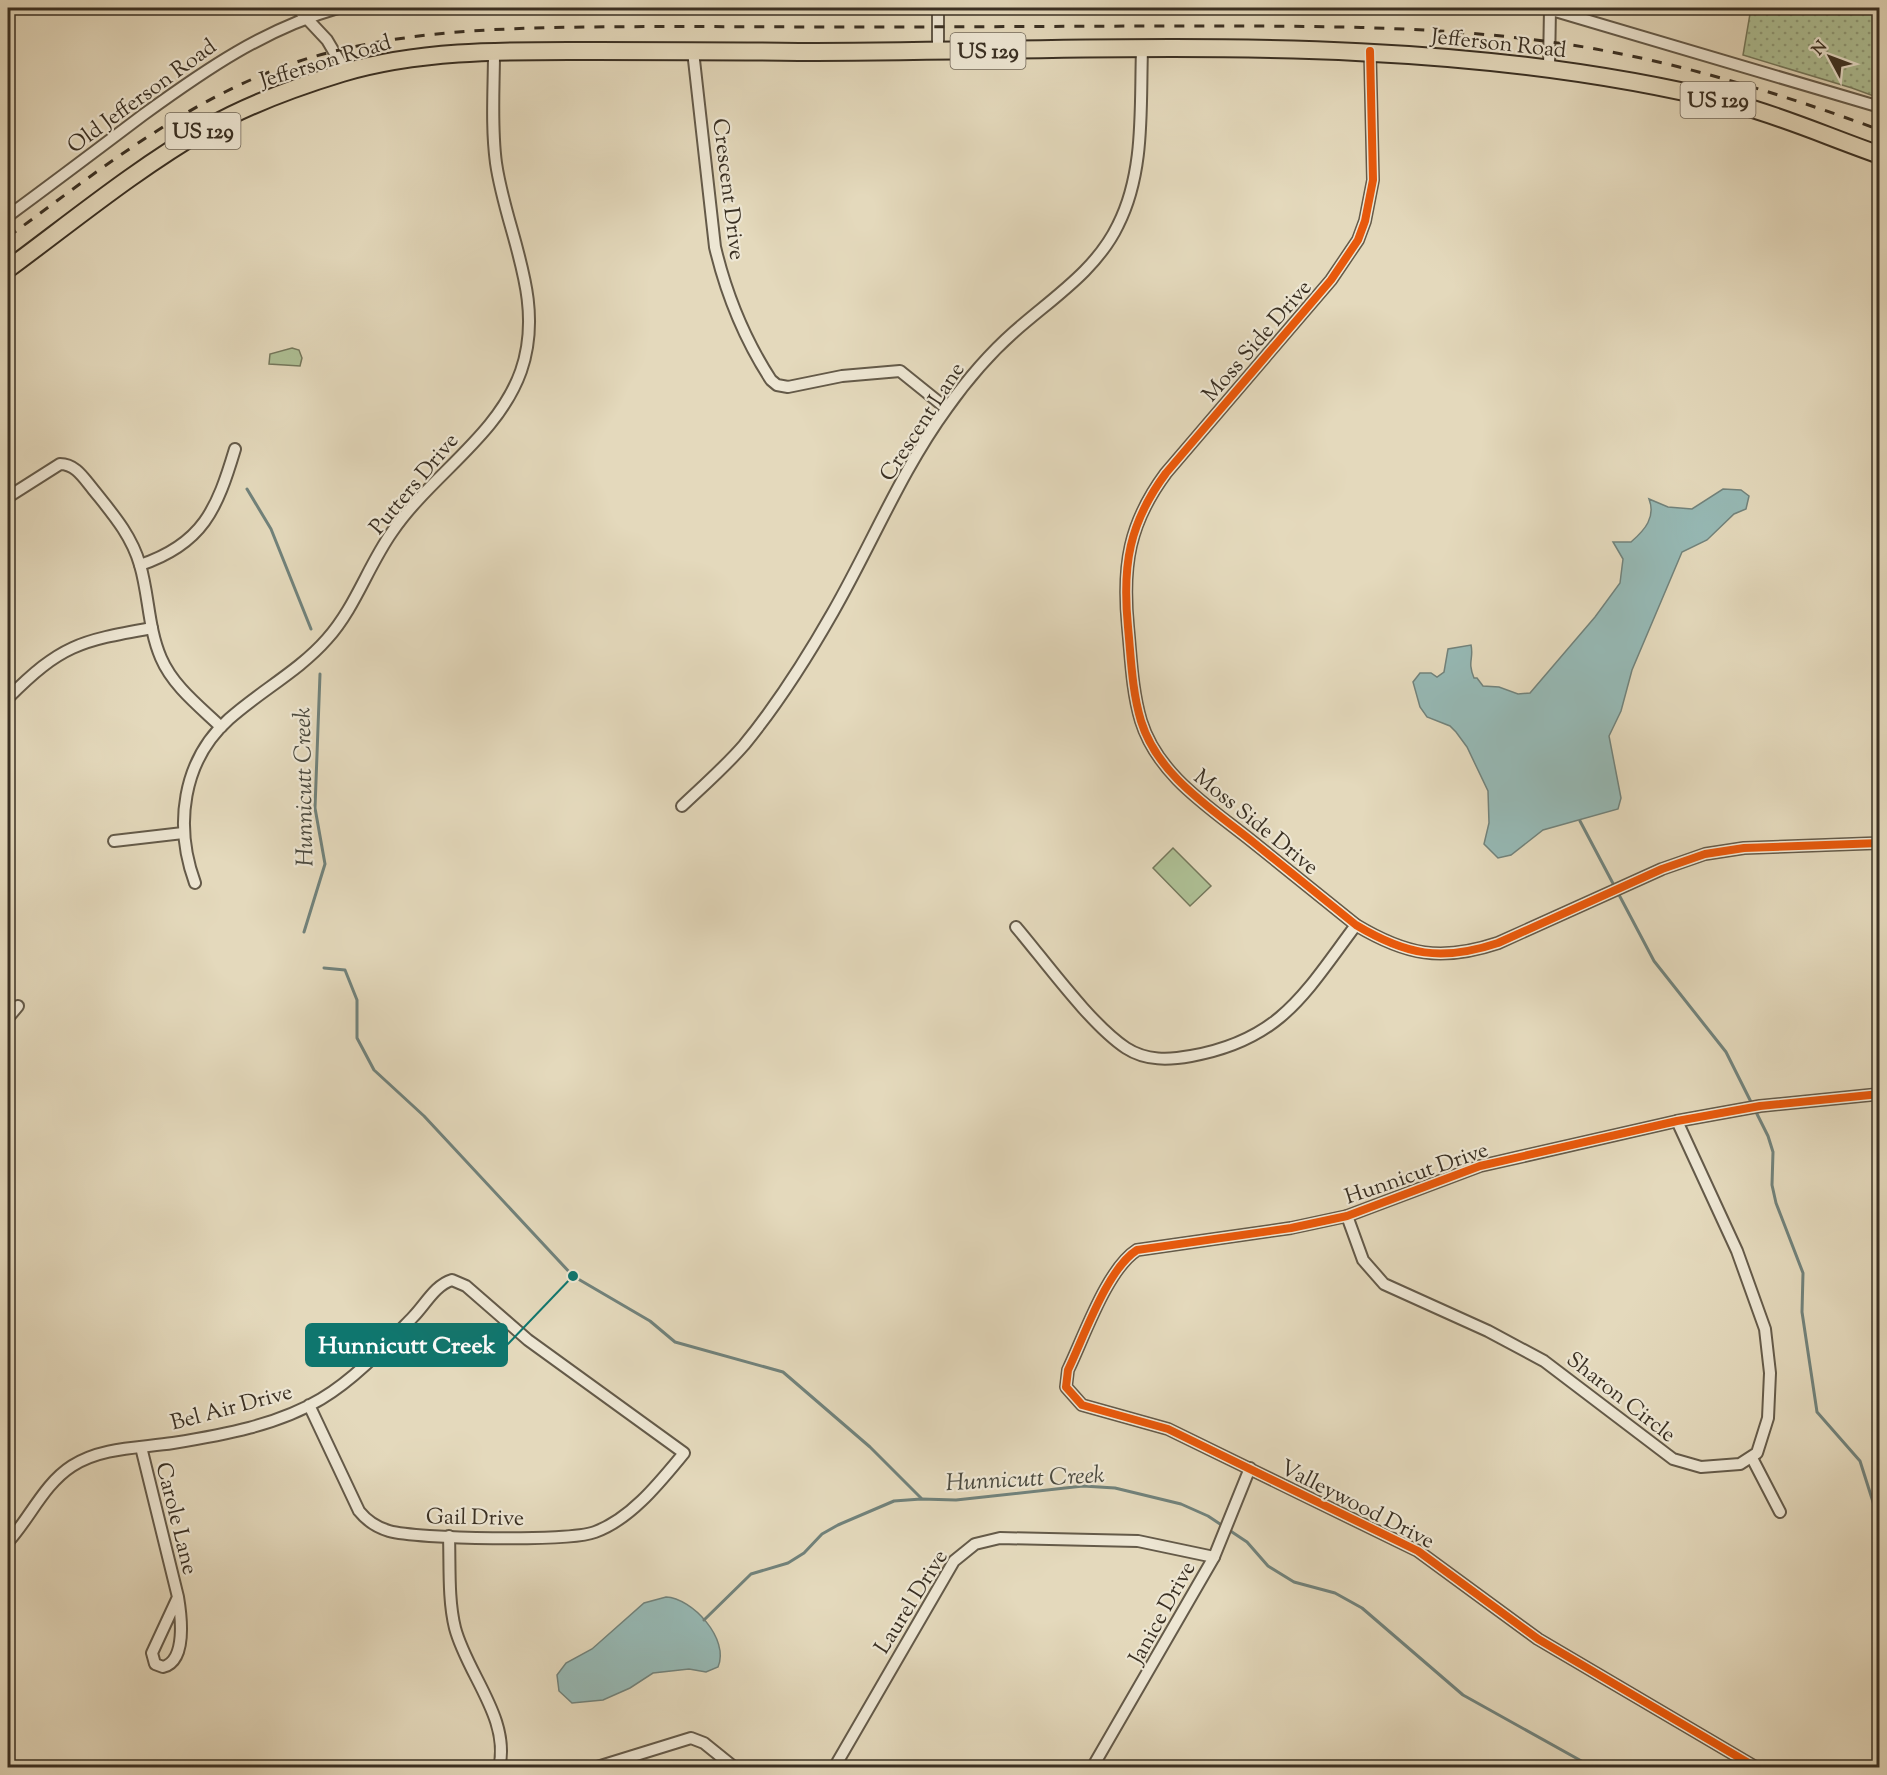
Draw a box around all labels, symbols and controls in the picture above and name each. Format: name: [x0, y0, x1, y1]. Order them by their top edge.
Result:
street label: Jefferson Road: [1428, 22, 1568, 68]
north arrow: [1800, 27, 1860, 87]
street label: Jefferson Road: [255, 28, 396, 98]
street label: Old Jefferson Road: [61, 32, 224, 163]
road number: US 129: [950, 33, 1026, 69]
text: N: [1808, 36, 1834, 61]
road number: US 129: [1680, 82, 1756, 118]
road number: US 129: [166, 113, 240, 149]
street label: Crescent Drive: [702, 117, 752, 262]
street label: Moss Side Drive: [1196, 274, 1321, 410]
street label: Crescent Lane: [873, 357, 974, 488]
street label: Putters Drive: [363, 427, 468, 543]
water label: Hunnicutt Creek: [287, 707, 323, 867]
street label: Moss Side Drive: [1186, 763, 1325, 884]
street label: Hunnicut Drive: [1341, 1135, 1493, 1214]
callout: Hunnicutt Creek: [306, 1324, 507, 1366]
text: Hunnicutt Creek: [318, 1330, 497, 1364]
street label: Sharon Circle: [1558, 1345, 1682, 1452]
street label: Bel Air Drive: [167, 1377, 296, 1440]
street label: Valleywood Drive: [1274, 1453, 1439, 1558]
street label: Carole Lane: [146, 1459, 204, 1578]
water label: Hunnicutt Creek: [945, 1459, 1106, 1501]
street label: Gail Drive: [426, 1502, 524, 1536]
street label: Laurel Drive: [868, 1544, 957, 1661]
street label: Janice Drive: [1122, 1556, 1205, 1672]

